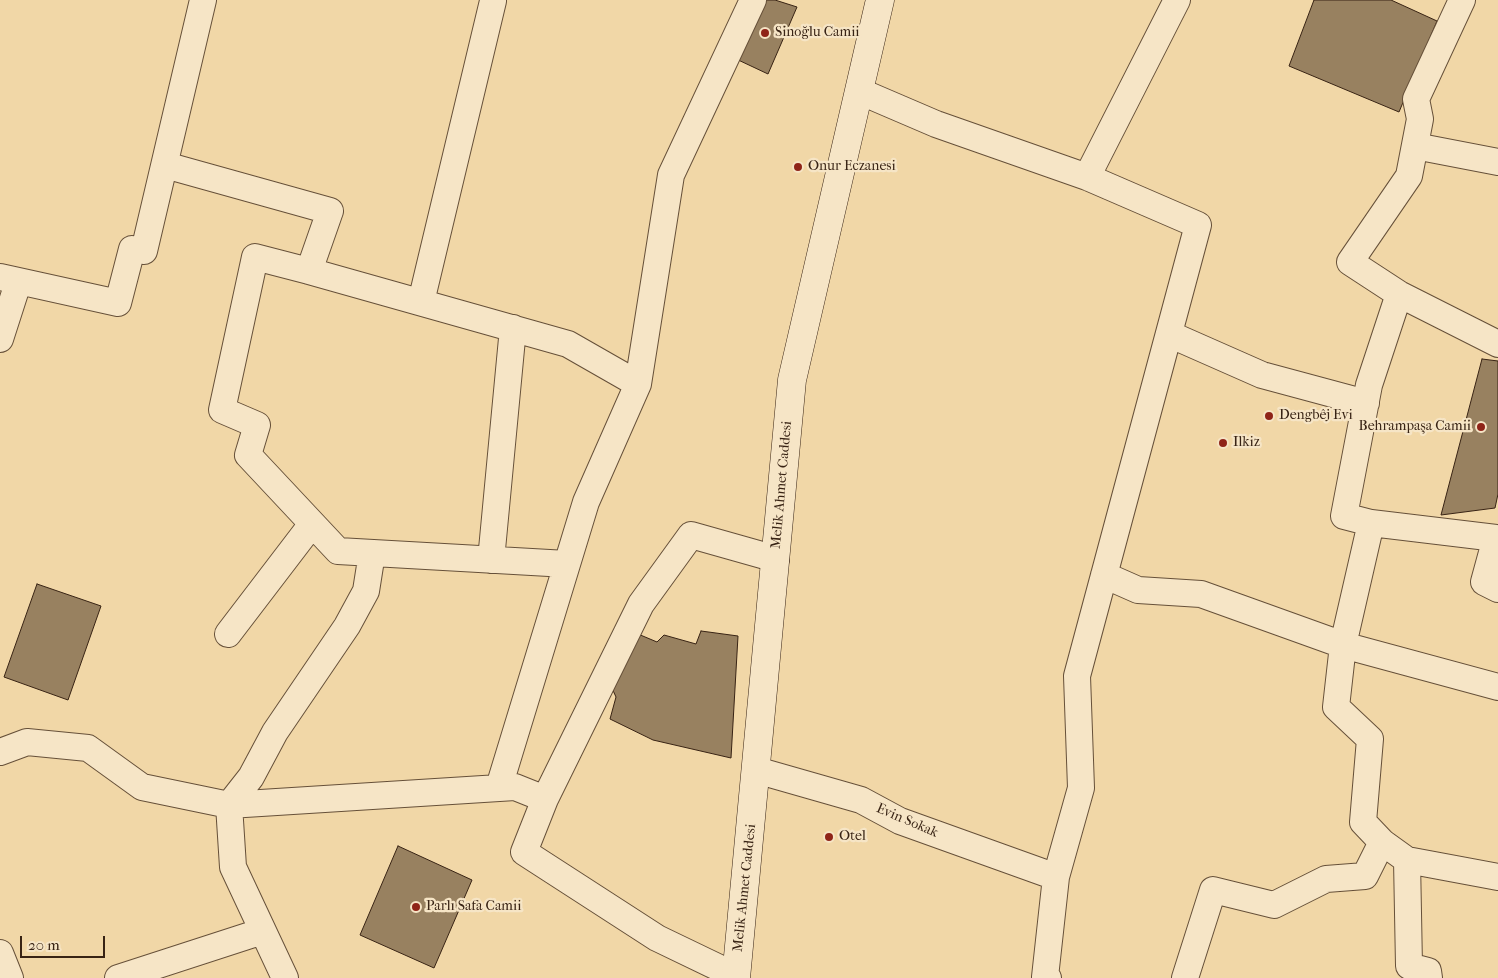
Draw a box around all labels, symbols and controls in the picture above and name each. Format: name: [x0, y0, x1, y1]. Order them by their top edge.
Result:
place label: Sinoğlu Camii: [775, 25, 859, 41]
marker: Sinoğlu Camii: [759, 27, 771, 39]
place label: Onur Eczanesi: [808, 159, 896, 175]
marker: Onur Eczanesi: [792, 161, 804, 173]
place label: Dengbêj Evi: [1279, 408, 1353, 424]
marker: Dengbêj Evi: [1263, 410, 1275, 422]
place label: Behrampaşa Camii: [1359, 419, 1471, 435]
street label: Melik Ahmet Caddesi: [768, 420, 796, 550]
marker: Behrampaşa Camii: [1475, 421, 1487, 433]
place label: Ilkiz: [1233, 435, 1260, 451]
marker: Ilkiz: [1217, 437, 1229, 449]
street label: Evin Sokak: [873, 800, 941, 842]
street label: Melik Ahmet Caddesi: [730, 823, 760, 953]
place label: Otel: [839, 829, 866, 845]
marker: Otel: [823, 831, 835, 843]
place label: Parlı Safa Camii: [426, 899, 521, 915]
marker: Parlı Safa Camii: [410, 901, 422, 913]
scale bar: [22, 926, 108, 958]
text: 20 m: [28, 936, 60, 954]

